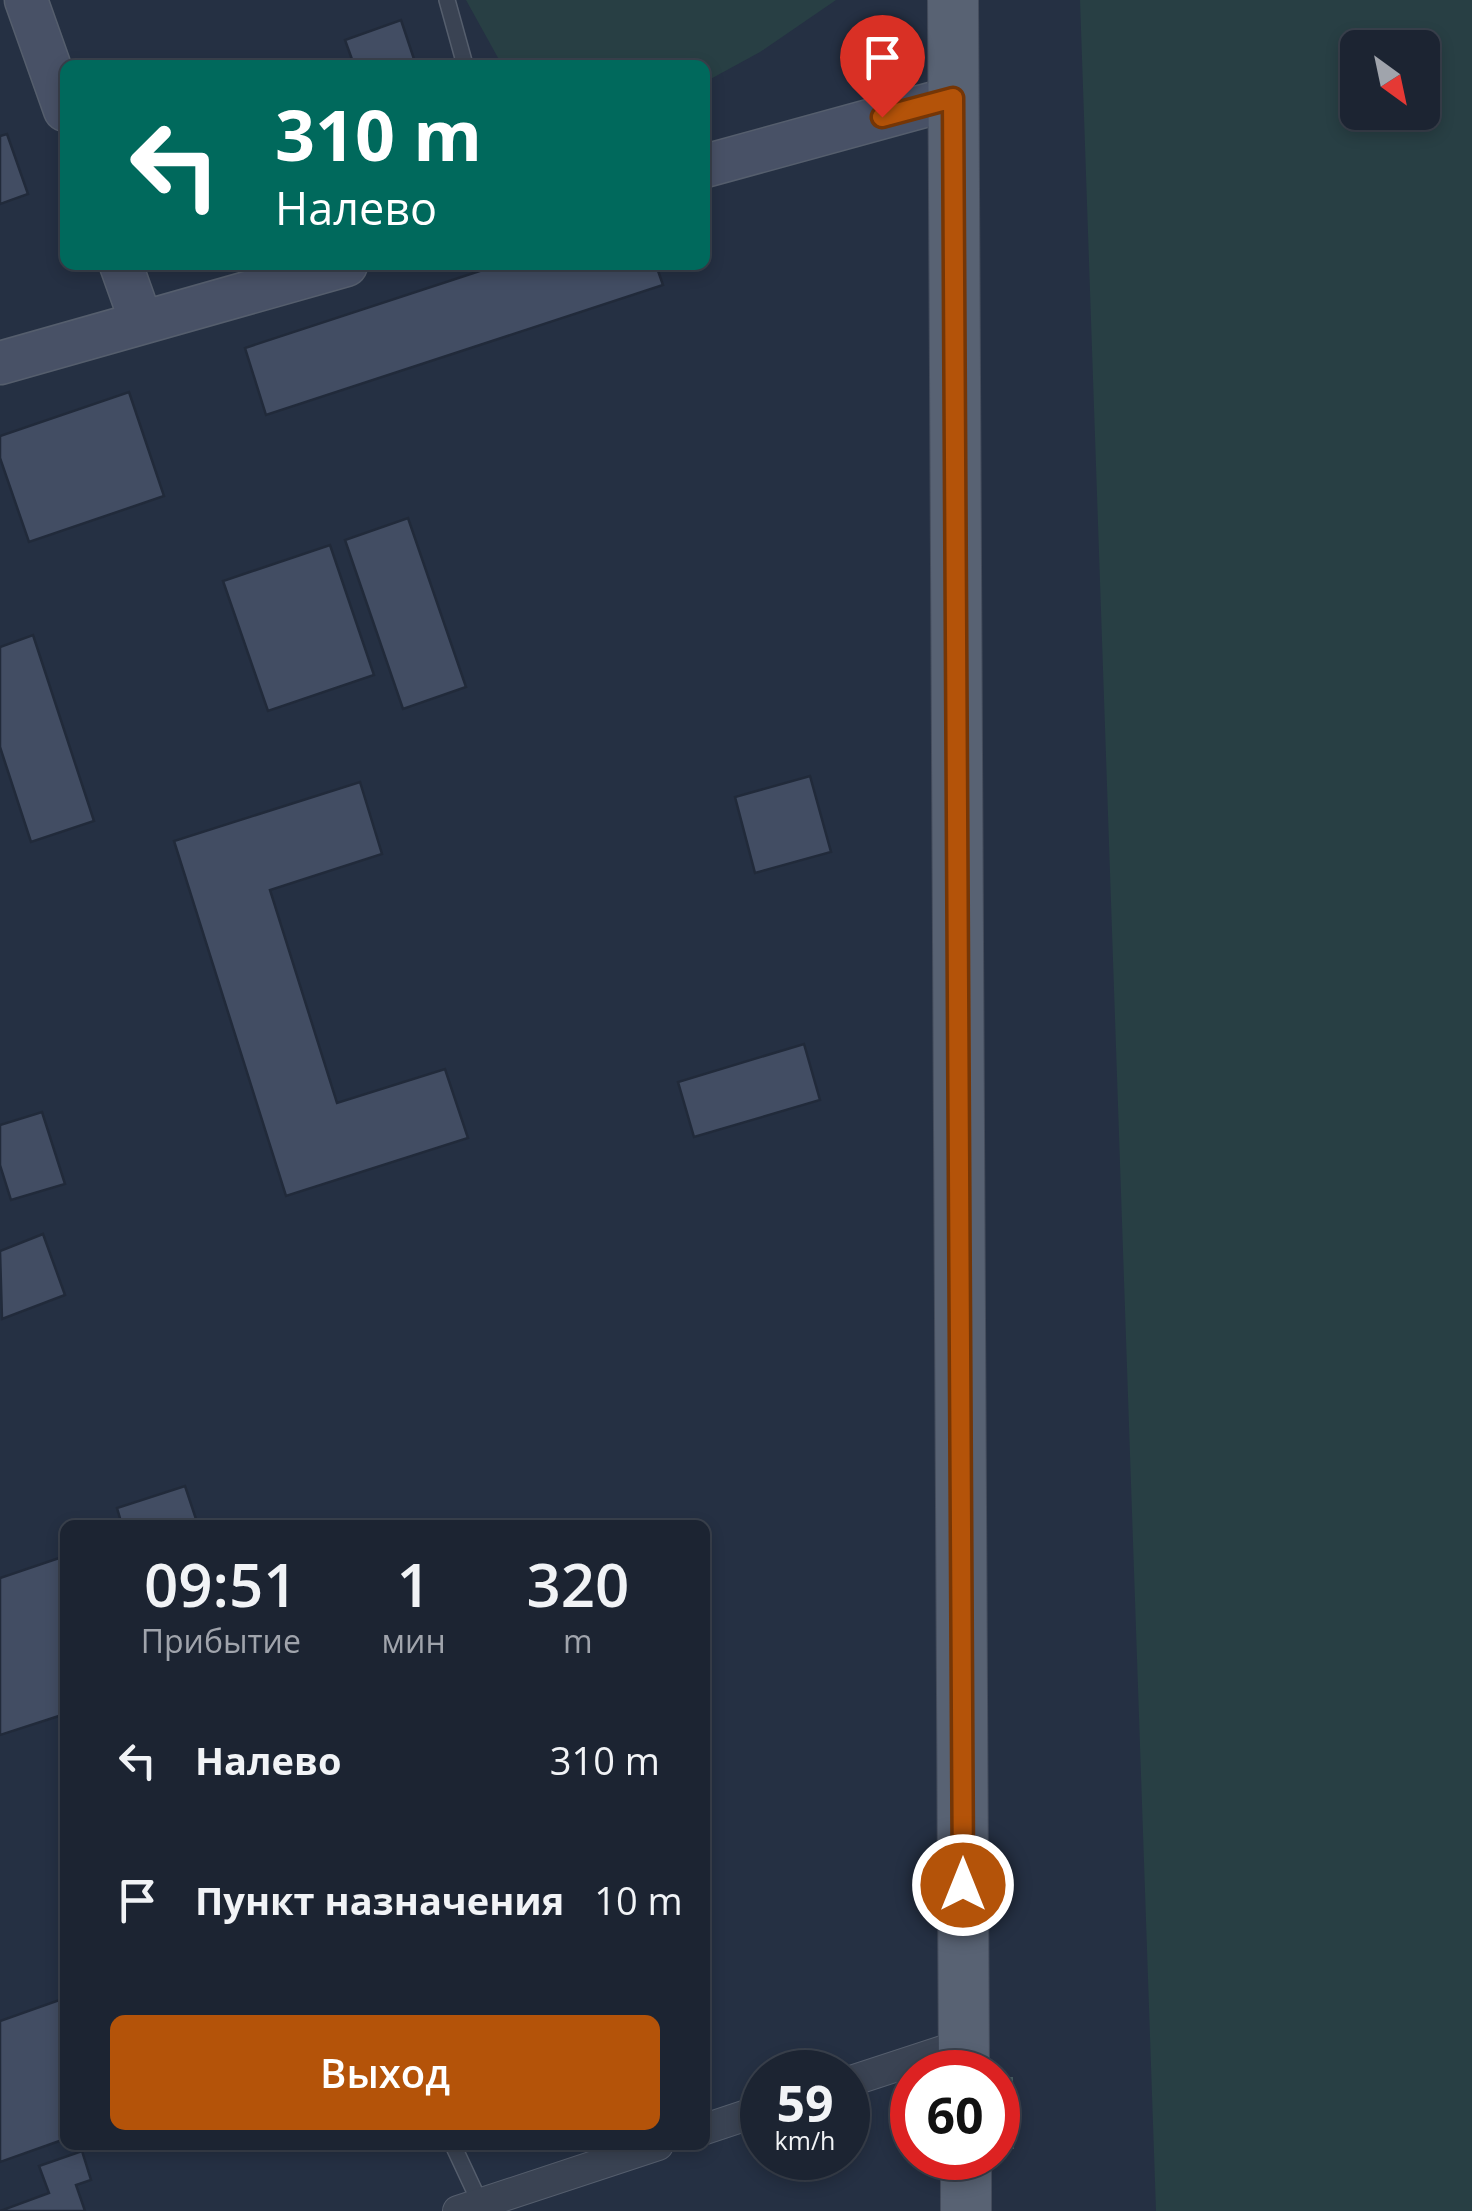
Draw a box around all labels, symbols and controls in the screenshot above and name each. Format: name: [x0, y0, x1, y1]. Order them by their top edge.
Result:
pin: [840, 15, 925, 118]
icon: arrive: [855, 30, 910, 85]
north arrow: [1340, 30, 1440, 130]
map controls: [1340, 30, 1440, 130]
text: 310 m: [275, 86, 482, 182]
icon: left: [110, 100, 240, 230]
text: Налево: [275, 177, 437, 238]
text: 09:51: [144, 1543, 298, 1625]
text: 1: [396, 1543, 431, 1625]
text: 320: [526, 1543, 629, 1625]
text: Прибытие: [141, 1619, 301, 1662]
text: мин: [382, 1619, 446, 1662]
text: m: [563, 1619, 593, 1662]
icon: left: [110, 1733, 165, 1788]
text: Налево: [195, 1734, 341, 1786]
text: 310 m: [550, 1734, 660, 1786]
position arrow: [911, 1833, 1015, 1937]
icon: arrive: [110, 1873, 165, 1928]
text: Пункт назначения: [195, 1874, 564, 1926]
text: 10 m: [594, 1874, 683, 1926]
button: Выход: [110, 2015, 660, 2130]
speed limit sign: 60: [890, 2050, 1020, 2180]
text: 59: [776, 2069, 834, 2137]
text: km/h: [775, 2123, 835, 2157]

